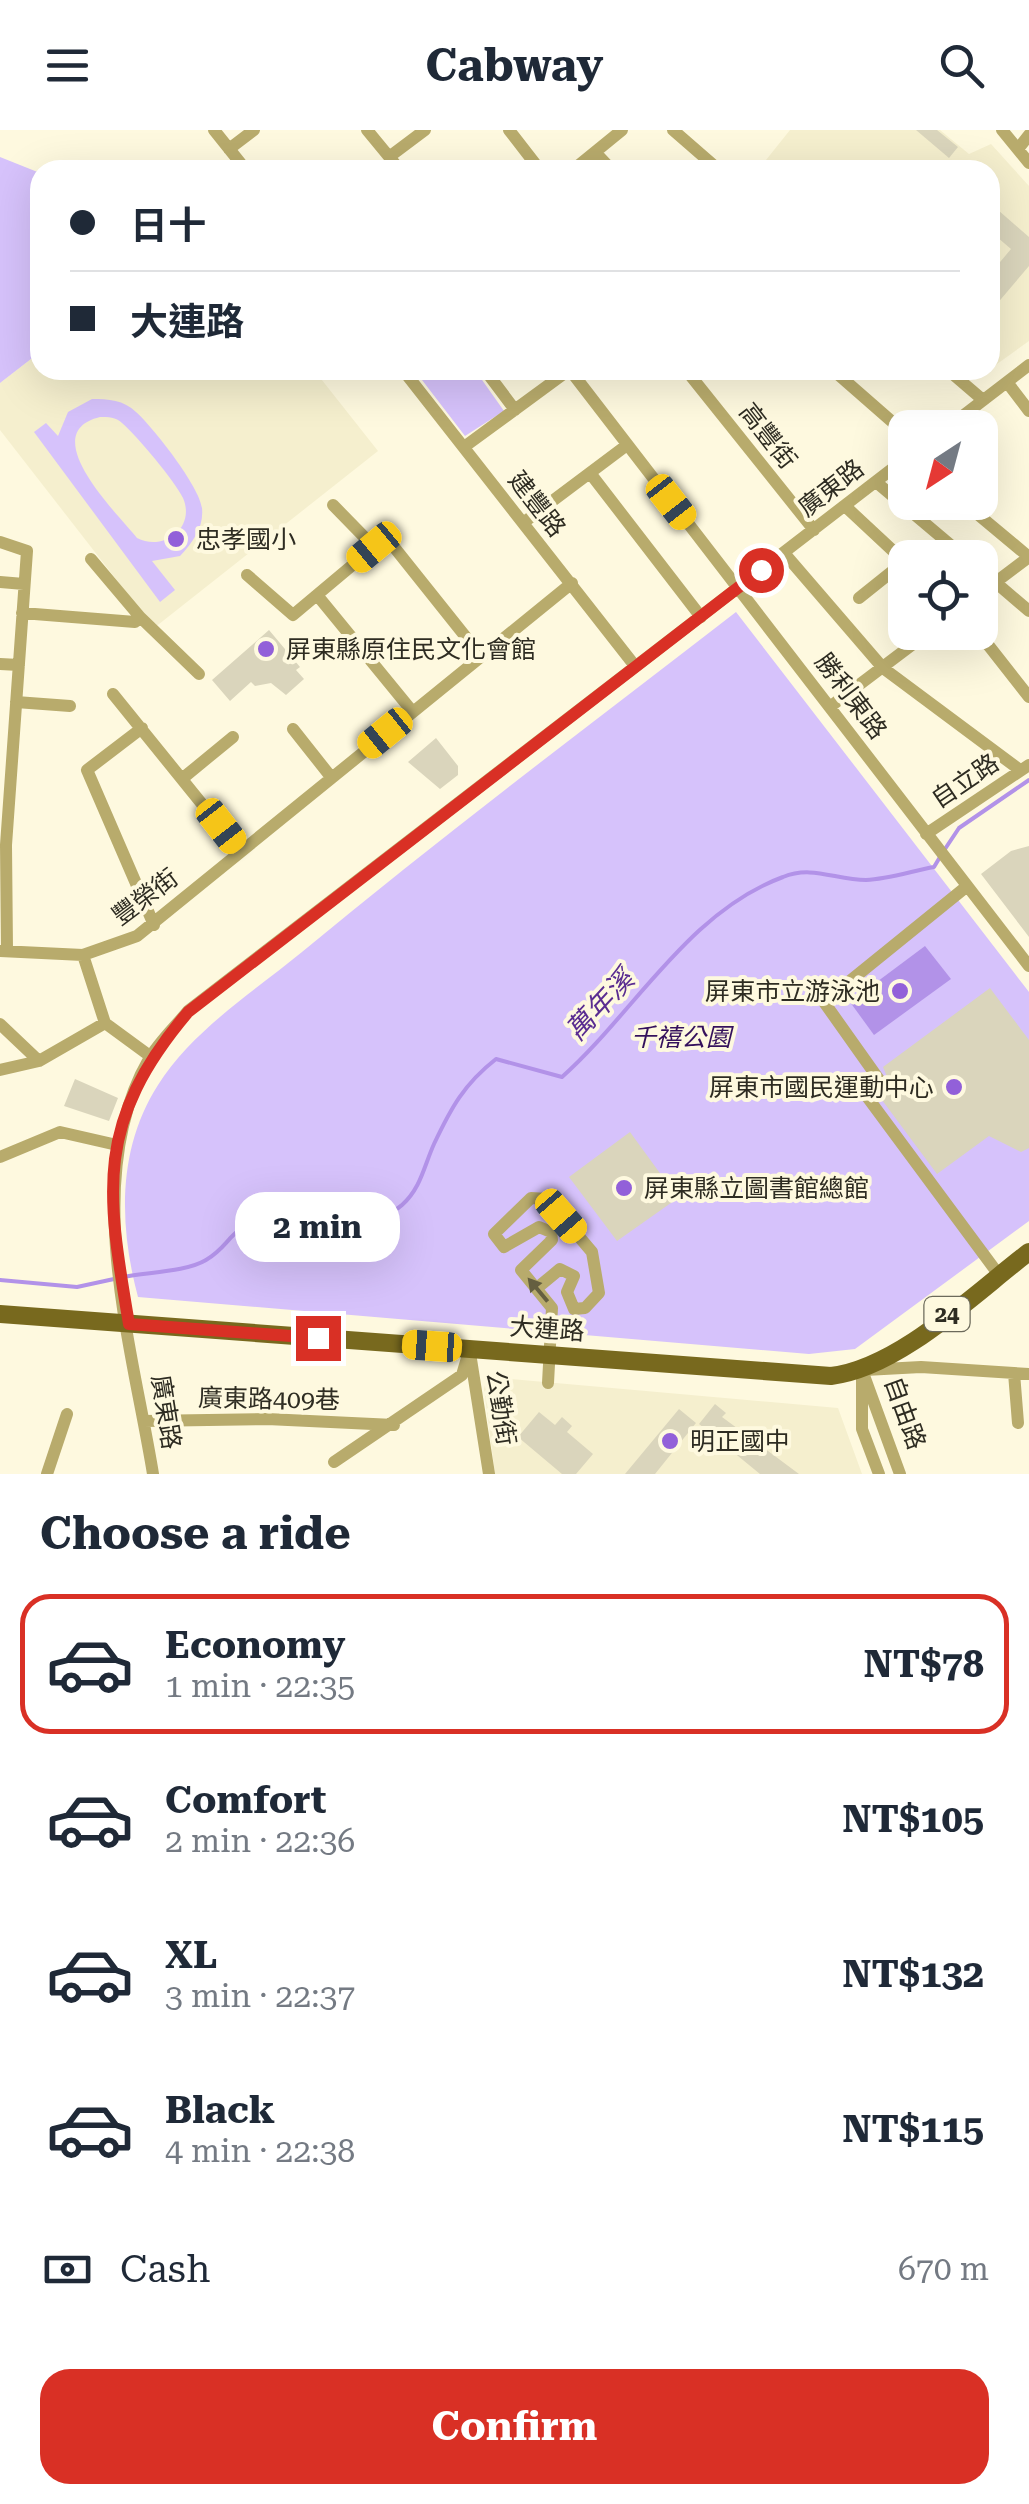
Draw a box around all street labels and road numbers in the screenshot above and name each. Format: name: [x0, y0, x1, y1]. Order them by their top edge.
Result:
street label: 高豐街: [733, 398, 803, 474]
street label: 廣東路: [793, 453, 869, 523]
street label: 建豐路: [502, 466, 572, 542]
street label: 勝利東路: [809, 647, 893, 745]
street label: 自立路: [926, 748, 1004, 814]
street label: 豐榮街: [106, 863, 184, 931]
road number: 24: [924, 1297, 970, 1331]
street label: 大連路: [509, 1312, 585, 1346]
street label: 公勤街: [481, 1369, 521, 1447]
street label: 廣東路: [146, 1373, 186, 1451]
street label: 自由路: [879, 1373, 931, 1453]
street label: 廣東路409巷: [198, 1383, 340, 1415]

